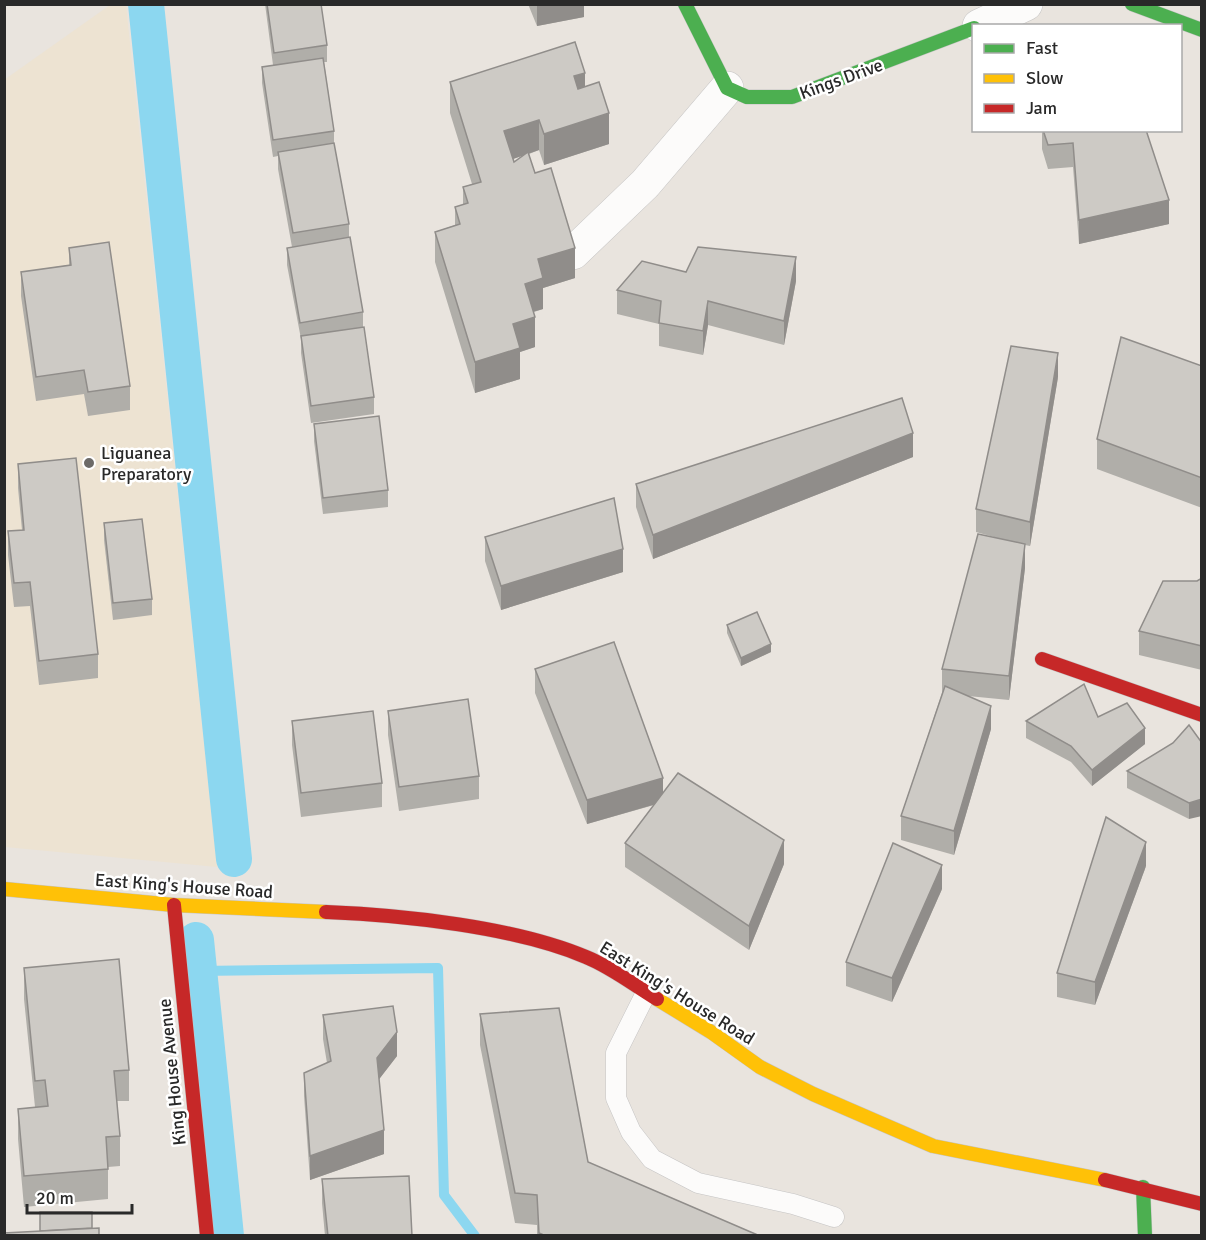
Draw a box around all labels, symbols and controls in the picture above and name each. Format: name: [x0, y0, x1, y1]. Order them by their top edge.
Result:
legend: [972, 24, 1182, 132]
text: Fast: [1026, 37, 1058, 59]
street label: Kings Drive: [796, 54, 886, 104]
text: Slow: [1026, 67, 1063, 89]
text: Jam: [1026, 97, 1057, 119]
place label: Liguanea Preparatory: [101, 442, 192, 485]
marker: Liguanea Preparatory: [82, 456, 96, 470]
street label: East King's House Road: [94, 869, 274, 903]
street label: East King's House Road: [595, 936, 759, 1050]
street label: King House Avenue: [153, 998, 191, 1146]
scale bar: [27, 1177, 132, 1215]
text: 20 m: [36, 1187, 74, 1209]

